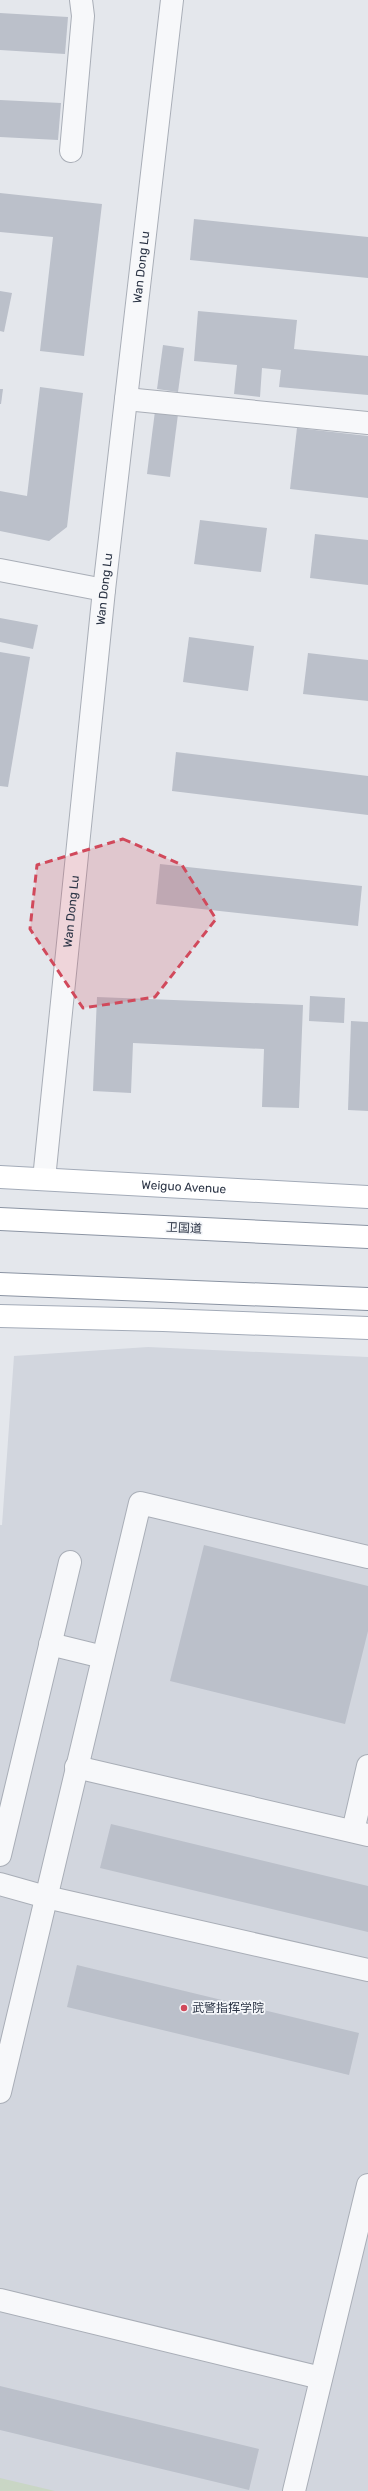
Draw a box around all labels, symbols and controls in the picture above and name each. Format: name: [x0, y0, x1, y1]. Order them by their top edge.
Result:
street label: Wan Dong Lu: [130, 230, 152, 304]
street label: Wan Dong Lu: [93, 552, 115, 626]
street label: Wan Dong Lu: [61, 875, 82, 948]
street label: Weiguo Avenue: [141, 1178, 227, 1196]
street label: 卫国道: [166, 1220, 202, 1236]
place label: 武警指挥学院: [192, 2001, 264, 2015]
marker: 武警指挥学院: [179, 2003, 189, 2013]

